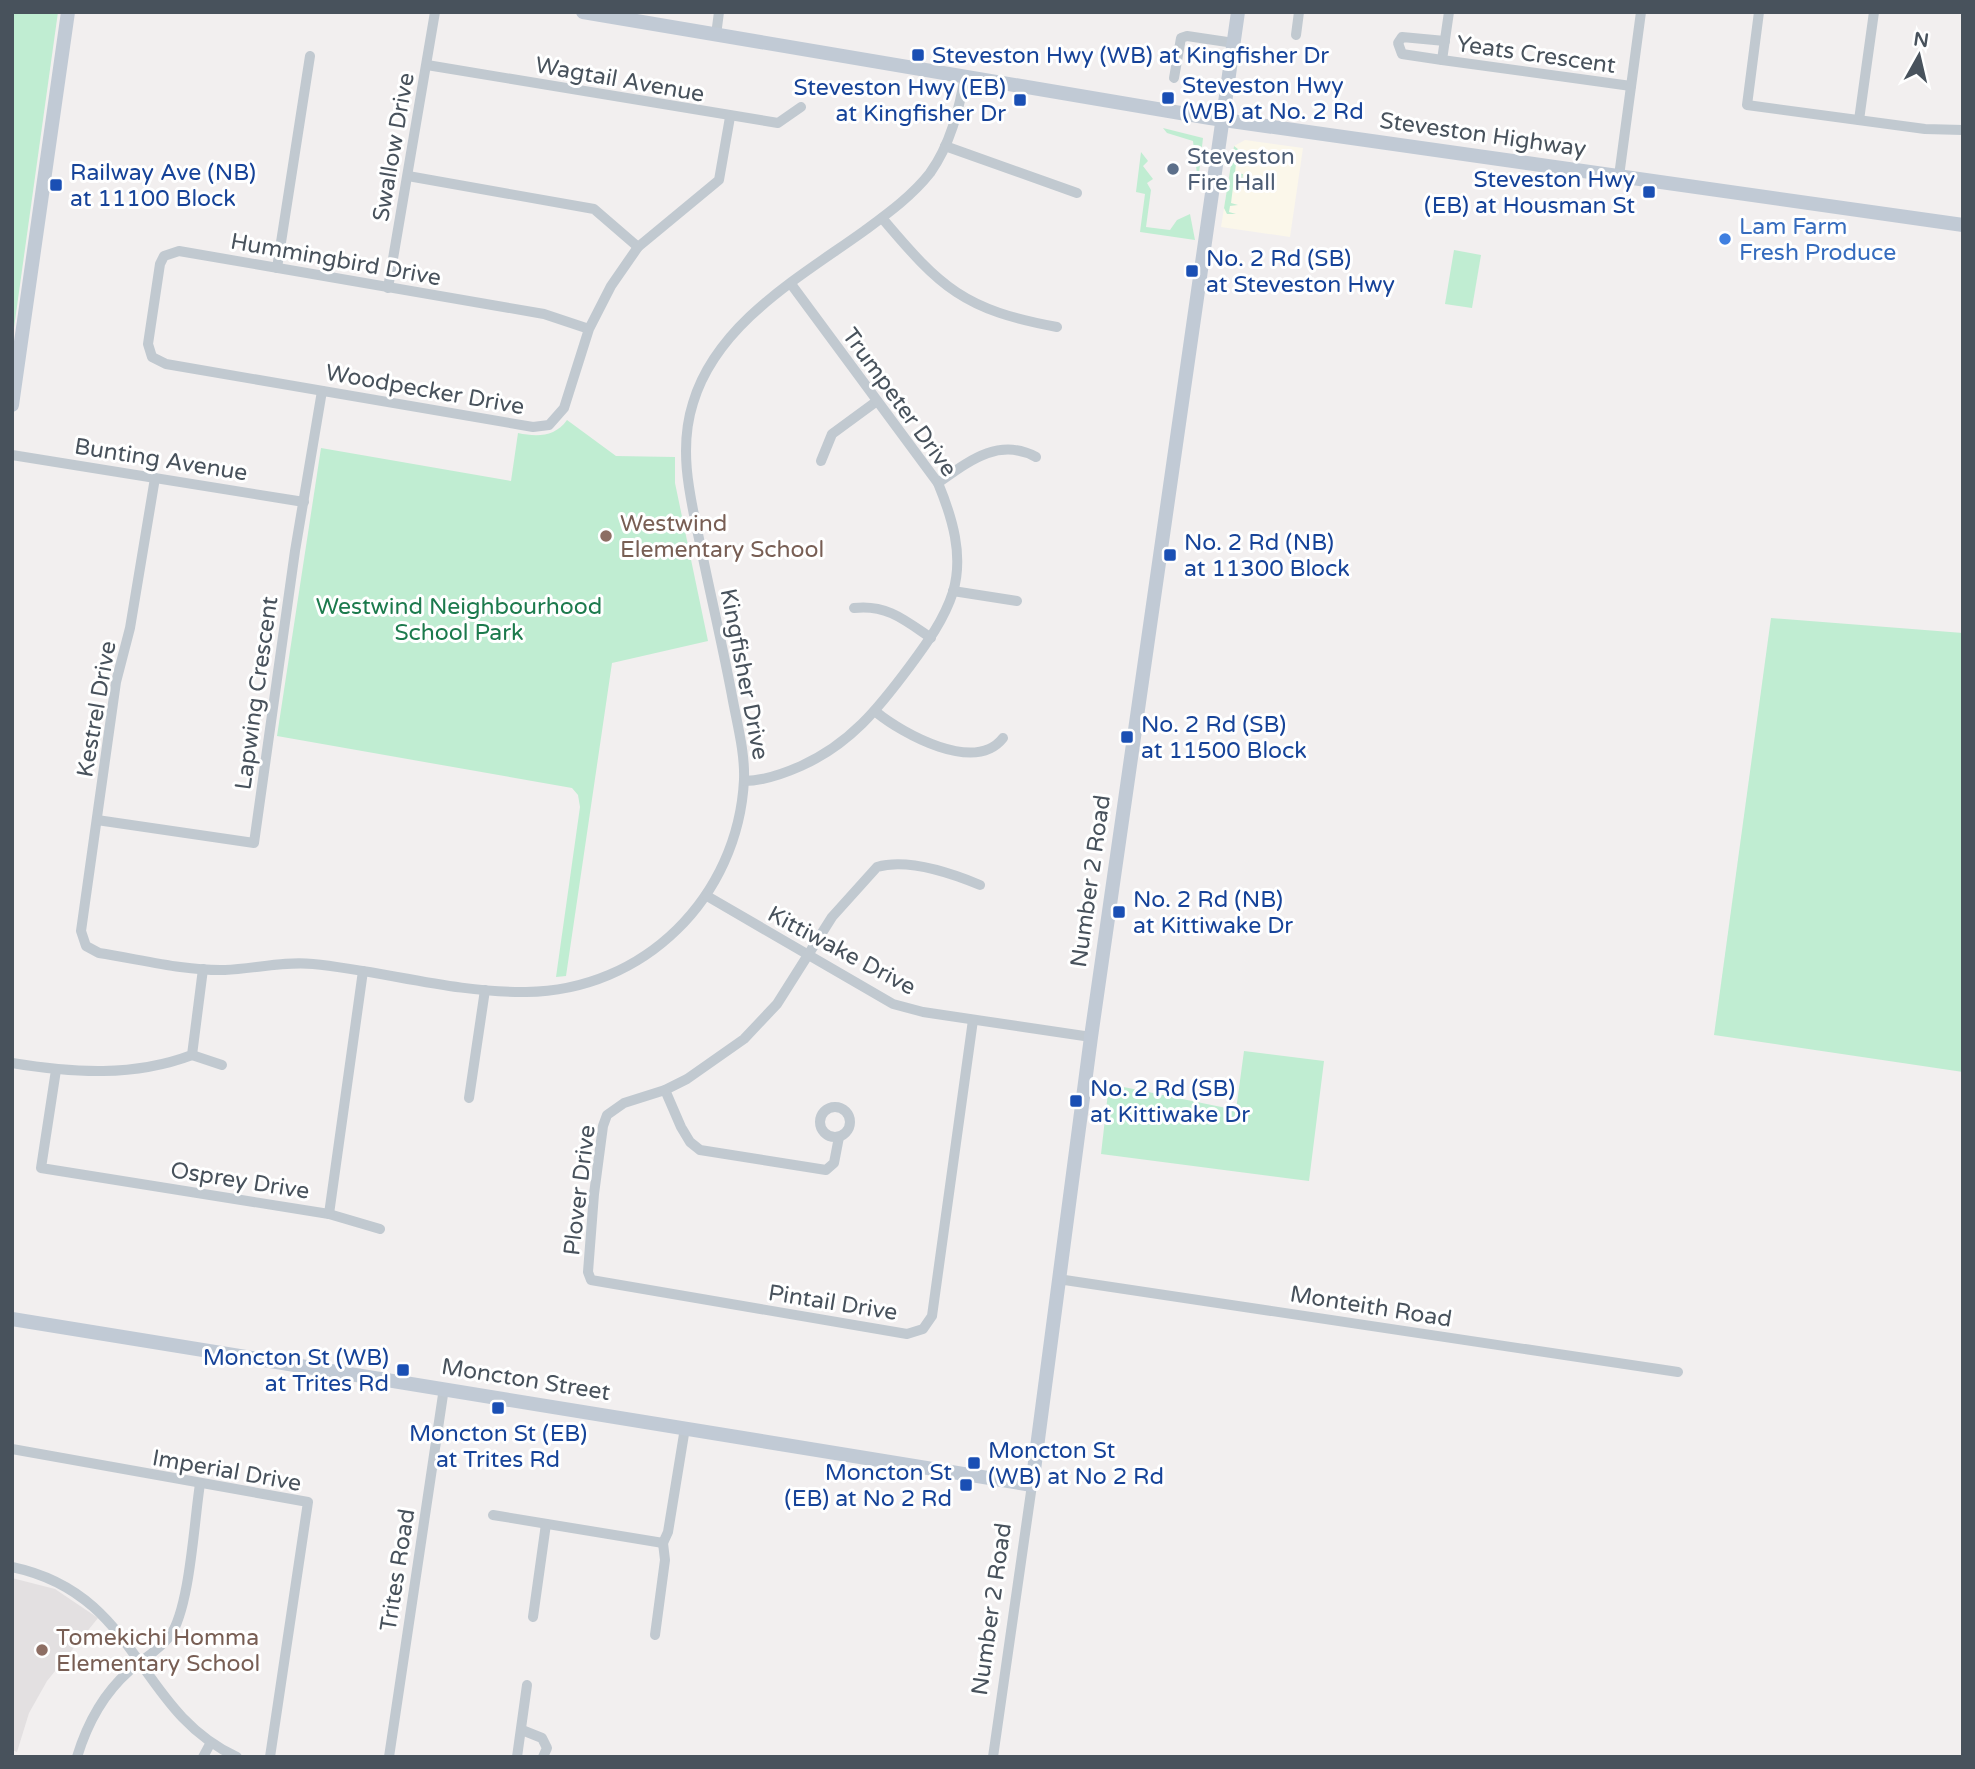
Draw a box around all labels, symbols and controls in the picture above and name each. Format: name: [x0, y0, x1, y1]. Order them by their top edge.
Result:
north arrow: [1884, 21, 1954, 91]
text: N: [1912, 28, 1930, 52]
street label: Yeats Crescent: [1454, 30, 1617, 80]
place label: Steveston Hwy (WB) at Kingfisher Dr: [932, 42, 1329, 70]
marker: Steveston Hwy (WB) at Kingfisher Dr: [910, 47, 926, 63]
street label: Wagtail Avenue: [533, 51, 707, 109]
street label: Swallow Drive: [367, 71, 421, 224]
place label: Steveston Hwy (WB) at No. 2 Rd: [1182, 72, 1364, 126]
place label: Steveston Hwy (EB) at Kingfisher Dr: [794, 74, 1006, 128]
marker: Steveston Hwy (WB) at No. 2 Rd: [1160, 90, 1176, 106]
marker: Steveston Hwy (EB) at Kingfisher Dr: [1012, 92, 1028, 108]
street label: Steveston Highway: [1378, 107, 1588, 163]
place label: Steveston Fire Hall: [1187, 143, 1295, 197]
place label: Railway Ave (NB) at 11100 Block: [70, 159, 256, 213]
marker: Steveston Fire Hall: [1165, 161, 1181, 177]
place label: Steveston Hwy (EB) at Housman St: [1424, 166, 1635, 220]
marker: Railway Ave (NB) at 11100 Block: [48, 177, 64, 193]
marker: Steveston Hwy (EB) at Housman St: [1641, 184, 1657, 200]
place label: Lam Farm Fresh Produce: [1739, 213, 1896, 267]
street label: Hummingbird Drive: [228, 228, 443, 292]
marker: Lam Farm Fresh Produce: [1717, 231, 1733, 247]
place label: No. 2 Rd (SB) at Steveston Hwy: [1206, 245, 1395, 299]
marker: No. 2 Rd (SB) at Steveston Hwy: [1184, 263, 1200, 279]
street label: Trumpeter Drive: [836, 323, 963, 482]
street label: Woodpecker Drive: [323, 359, 526, 421]
street label: Bunting Avenue: [72, 432, 249, 487]
place label: Westwind Elementary School: [620, 510, 824, 564]
marker: Westwind Elementary School: [598, 528, 614, 544]
place label: No. 2 Rd (NB) at 11300 Block: [1184, 529, 1350, 583]
marker: No. 2 Rd (NB) at 11300 Block: [1162, 547, 1178, 563]
street label: Kingfisher Drive: [714, 586, 774, 762]
park label: Westwind Neighbourhood School Park: [316, 593, 602, 647]
street label: Lapwing Crescent: [230, 594, 284, 792]
street label: Kestrel Drive: [71, 639, 123, 780]
place label: No. 2 Rd (SB) at 11500 Block: [1141, 711, 1307, 765]
marker: No. 2 Rd (SB) at 11500 Block: [1119, 729, 1135, 745]
street label: Number 2 Road: [1065, 793, 1117, 969]
place label: No. 2 Rd (NB) at Kittiwake Dr: [1133, 886, 1293, 940]
street label: Kittiwake Drive: [763, 900, 920, 1002]
marker: No. 2 Rd (NB) at Kittiwake Dr: [1111, 904, 1127, 920]
place label: No. 2 Rd (SB) at Kittiwake Dr: [1090, 1075, 1250, 1129]
marker: No. 2 Rd (SB) at Kittiwake Dr: [1068, 1093, 1084, 1109]
street label: Plover Drive: [558, 1123, 602, 1257]
street label: Osprey Drive: [168, 1156, 311, 1206]
street label: Pintail Drive: [766, 1279, 899, 1327]
street label: Monteith Road: [1288, 1280, 1454, 1334]
place label: Moncton St (WB) at Trites Rd: [203, 1344, 389, 1398]
street label: Moncton Street: [439, 1353, 612, 1407]
marker: Moncton St (WB) at Trites Rd: [395, 1362, 411, 1378]
marker: Moncton St (EB) at Trites Rd: [490, 1400, 506, 1416]
place label: Moncton St (EB) at Trites Rd: [409, 1420, 587, 1474]
place label: Moncton St (WB) at No 2 Rd: [988, 1437, 1164, 1491]
street label: Imperial Drive: [150, 1444, 304, 1498]
marker: Moncton St (WB) at No 2 Rd: [966, 1455, 982, 1471]
place label: Moncton St (EB) at No 2 Rd: [784, 1459, 952, 1513]
marker: Moncton St (EB) at No 2 Rd: [958, 1477, 974, 1493]
street label: Trites Road: [374, 1507, 421, 1633]
street label: Number 2 Road: [966, 1521, 1018, 1697]
place label: Tomekichi Homma Elementary School: [56, 1624, 260, 1678]
marker: Tomekichi Homma Elementary School: [34, 1642, 50, 1658]

